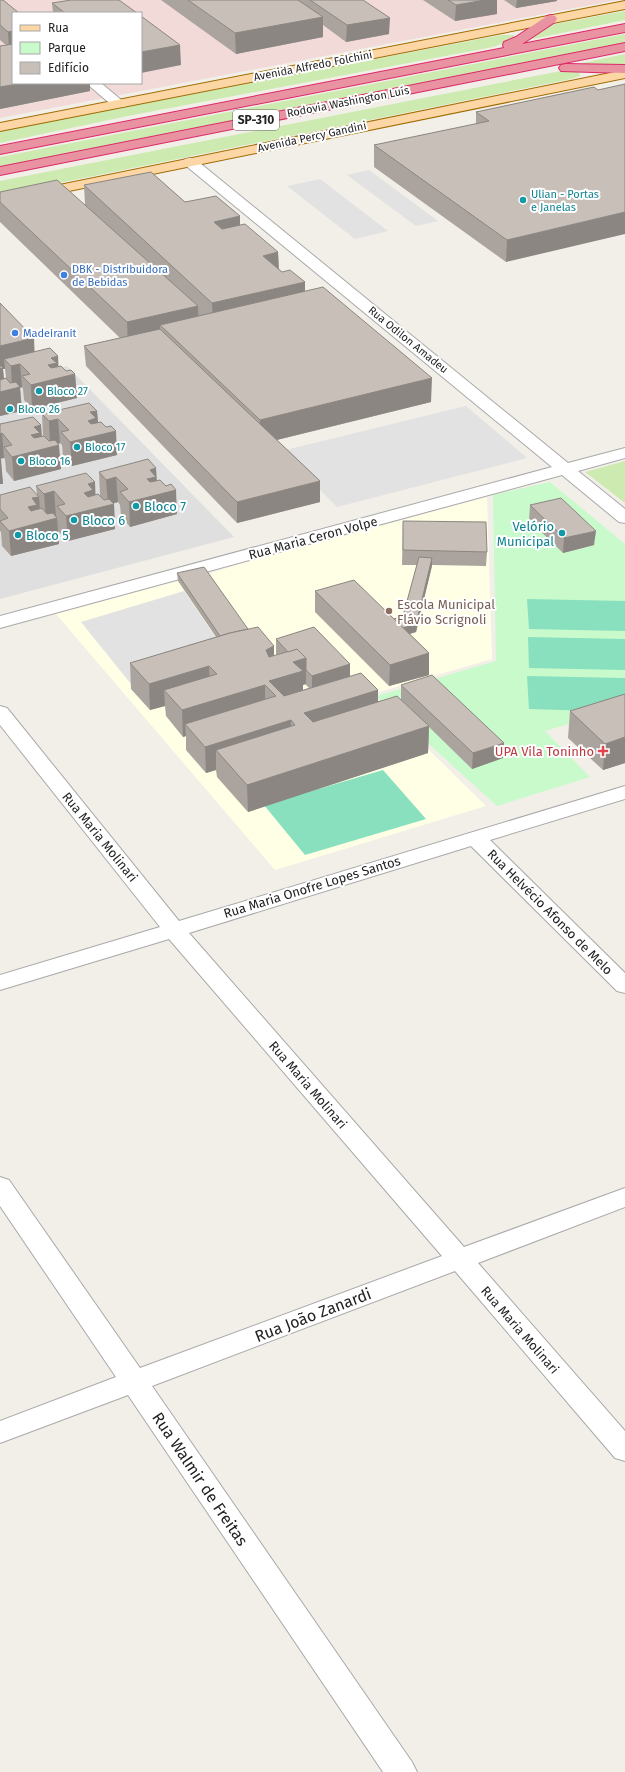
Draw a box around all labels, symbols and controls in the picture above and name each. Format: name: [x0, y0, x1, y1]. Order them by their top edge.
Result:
legend: [12, 12, 142, 84]
text: Rua: [48, 21, 69, 35]
text: Parque: [48, 41, 86, 55]
street label: Avenida Alfredo Folchini: [253, 48, 373, 84]
text: Edifício: [48, 61, 89, 75]
street label: Rodovia Washington Luís: [286, 84, 410, 120]
road number: SP-310: [233, 110, 279, 130]
street label: Avenida Percy Gandini: [256, 119, 368, 155]
place label: Ulian - Portas e Janelas: [531, 188, 599, 214]
marker: Ulian - Portas e Janelas: [518, 195, 528, 205]
place label: DBK - Distribuidora de Bebidas: [72, 263, 168, 289]
marker: DBK - Distribuidora de Bebidas: [59, 270, 69, 280]
street label: Rua Odilon Amadeu: [365, 304, 451, 376]
place label: Madeiranit: [23, 327, 77, 340]
marker: Madeiranit: [10, 328, 20, 338]
place label: Bloco 27: [47, 385, 88, 398]
marker: Bloco 27: [34, 386, 44, 396]
place label: Bloco 26: [18, 403, 60, 416]
marker: Bloco 26: [5, 404, 15, 414]
place label: Bloco 17: [85, 441, 125, 454]
marker: Bloco 17: [72, 442, 82, 452]
place label: Bloco 16: [29, 455, 70, 468]
marker: Bloco 16: [16, 456, 26, 466]
place label: Bloco 7: [144, 499, 186, 514]
marker: Bloco 7: [131, 501, 141, 511]
place label: Bloco 6: [82, 513, 125, 528]
street label: Rua Maria Ceron Volpe: [247, 514, 379, 562]
marker: Bloco 6: [69, 515, 79, 525]
place label: Velório Municipal: [497, 519, 554, 549]
place label: Bloco 5: [26, 528, 69, 543]
marker: Velório Municipal: [557, 528, 567, 538]
marker: Bloco 5: [13, 530, 23, 540]
place label: Escola Municipal Flávio Scrignoli: [397, 597, 495, 627]
marker: Escola Municipal Flávio Scrignoli: [384, 606, 394, 616]
place label: UPA Vila Toninho: [495, 744, 594, 759]
marker: UPA Vila Toninho: [597, 745, 609, 757]
street label: Rua Maria Molinari: [59, 789, 141, 885]
street label: Rua Helvécio Afonso de Melo: [484, 846, 616, 978]
street label: Rua Maria Onofre Lopes Santos: [222, 853, 402, 921]
street label: Rua Maria Molinari: [266, 1038, 350, 1132]
street label: Rua Maria Molinari: [478, 1283, 562, 1377]
street label: Rua João Zanardi: [252, 1284, 374, 1346]
street label: Rua Walmir de Freitas: [148, 1409, 252, 1549]

